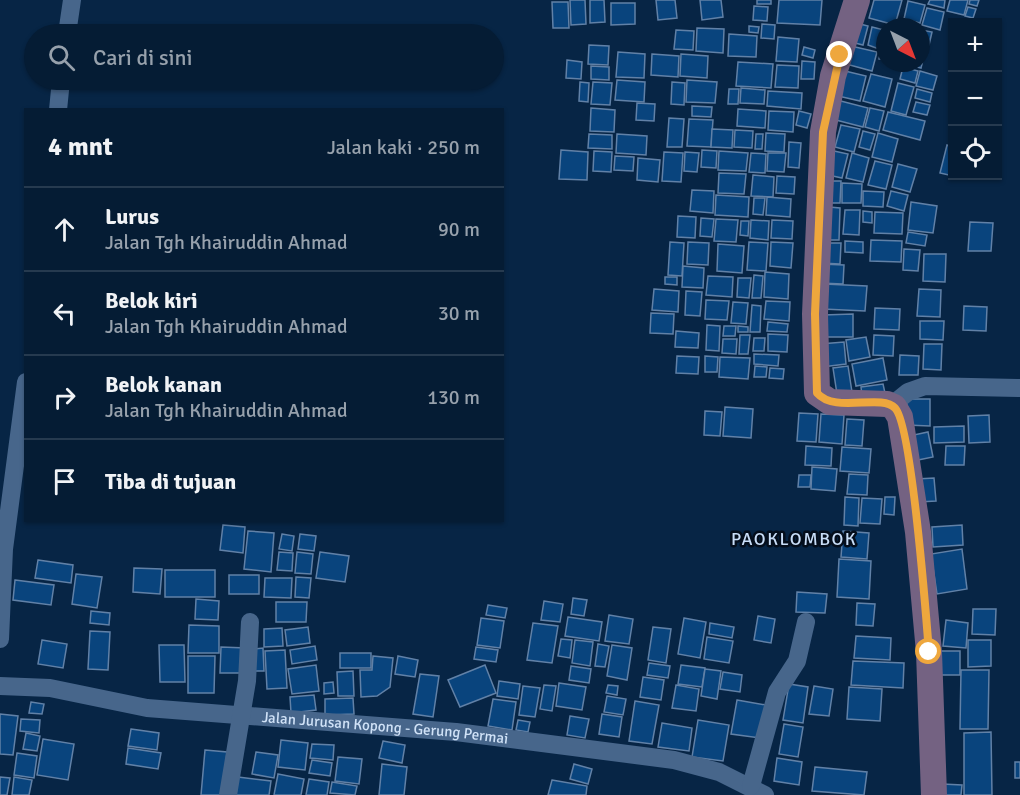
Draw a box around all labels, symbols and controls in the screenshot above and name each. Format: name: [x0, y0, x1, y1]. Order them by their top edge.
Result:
north arrow: [876, 18, 930, 72]
map controls: [948, 18, 1002, 180]
button: +: [948, 18, 1002, 72]
search box: [24, 24, 504, 90]
icon: search: [45, 41, 78, 74]
route end: [826, 41, 852, 67]
text: Cari di sini: [93, 44, 193, 71]
button: −: [948, 72, 1002, 126]
button: locate: [948, 126, 1002, 180]
text: 4 mnt: [48, 131, 113, 163]
text: Jalan kaki · 250 m: [327, 135, 480, 160]
text: Lurus: [105, 203, 159, 230]
icon: ahead: [48, 213, 81, 246]
text: 90 m: [438, 217, 480, 242]
text: Jalan Tgh Khairuddin Ahmad: [105, 230, 348, 255]
text: Belok kiri: [105, 287, 198, 314]
icon: left: [48, 297, 81, 330]
text: 30 m: [438, 301, 480, 326]
text: Jalan Tgh Khairuddin Ahmad: [105, 314, 348, 339]
text: Belok kanan: [105, 371, 222, 398]
icon: right: [48, 381, 81, 414]
text: 130 m: [427, 385, 480, 410]
text: Jalan Tgh Khairuddin Ahmad: [105, 398, 348, 423]
icon: arrive: [48, 465, 81, 498]
text: Tiba di tujuan: [105, 468, 236, 495]
district label: PAOKLOMBOK: [731, 528, 857, 550]
route start: [915, 638, 941, 664]
street label: Jalan Jurusan Kopong - Gerung Permai: [261, 708, 509, 748]

